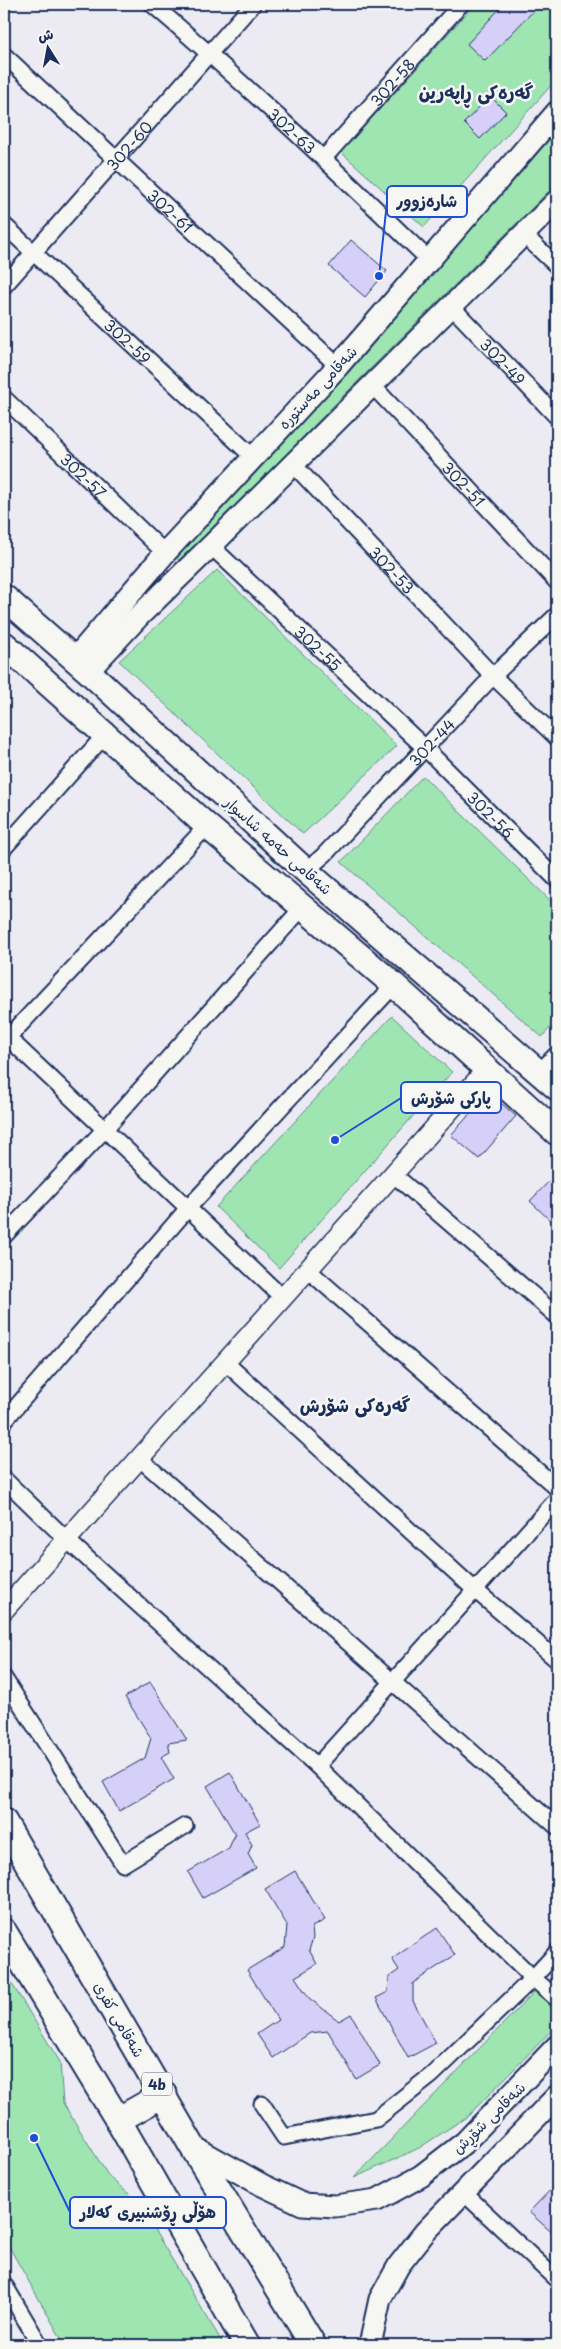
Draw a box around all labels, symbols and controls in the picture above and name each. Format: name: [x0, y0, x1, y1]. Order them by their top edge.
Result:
north arrow: [22, 22, 72, 72]
text: ش: [36, 23, 55, 47]
street label: 302-58: [364, 53, 419, 111]
district label: گەرەکی ڕاپەرین: [419, 78, 533, 108]
street label: 302-63: [264, 102, 322, 158]
street label: 302-60: [100, 115, 157, 175]
street label: 302-61: [143, 183, 199, 238]
callout: شارەزوور: [387, 186, 467, 217]
text: شارەزوور: [396, 188, 457, 212]
street label: 302-59: [100, 313, 157, 369]
street label: 302-49: [476, 333, 531, 389]
street label: شەقامی مەستورە: [272, 340, 362, 434]
street label: 302-57: [56, 447, 112, 503]
street label: 302-51: [437, 456, 491, 511]
street label: 302-53: [364, 541, 421, 598]
street label: 302-55: [290, 620, 347, 676]
street label: 302-44: [403, 713, 459, 771]
street label: 302-56: [463, 786, 520, 843]
street label: شەقامی حەمە شاسوار: [219, 790, 338, 900]
callout: پارکی شۆرش: [401, 1082, 501, 1113]
text: پارکی شۆرش: [411, 1085, 491, 1109]
district label: گەرەکی شۆرش: [300, 1391, 410, 1418]
street label: شەقامی کفری: [89, 1977, 151, 2061]
road number: 4b: [142, 2072, 172, 2096]
street label: شەقامی شۆڕش: [446, 2076, 532, 2160]
callout: هۆڵی ڕۆشنبیری کەلار: [70, 2197, 226, 2228]
text: هۆڵی ڕۆشنبیری کەلار: [78, 2199, 216, 2226]

